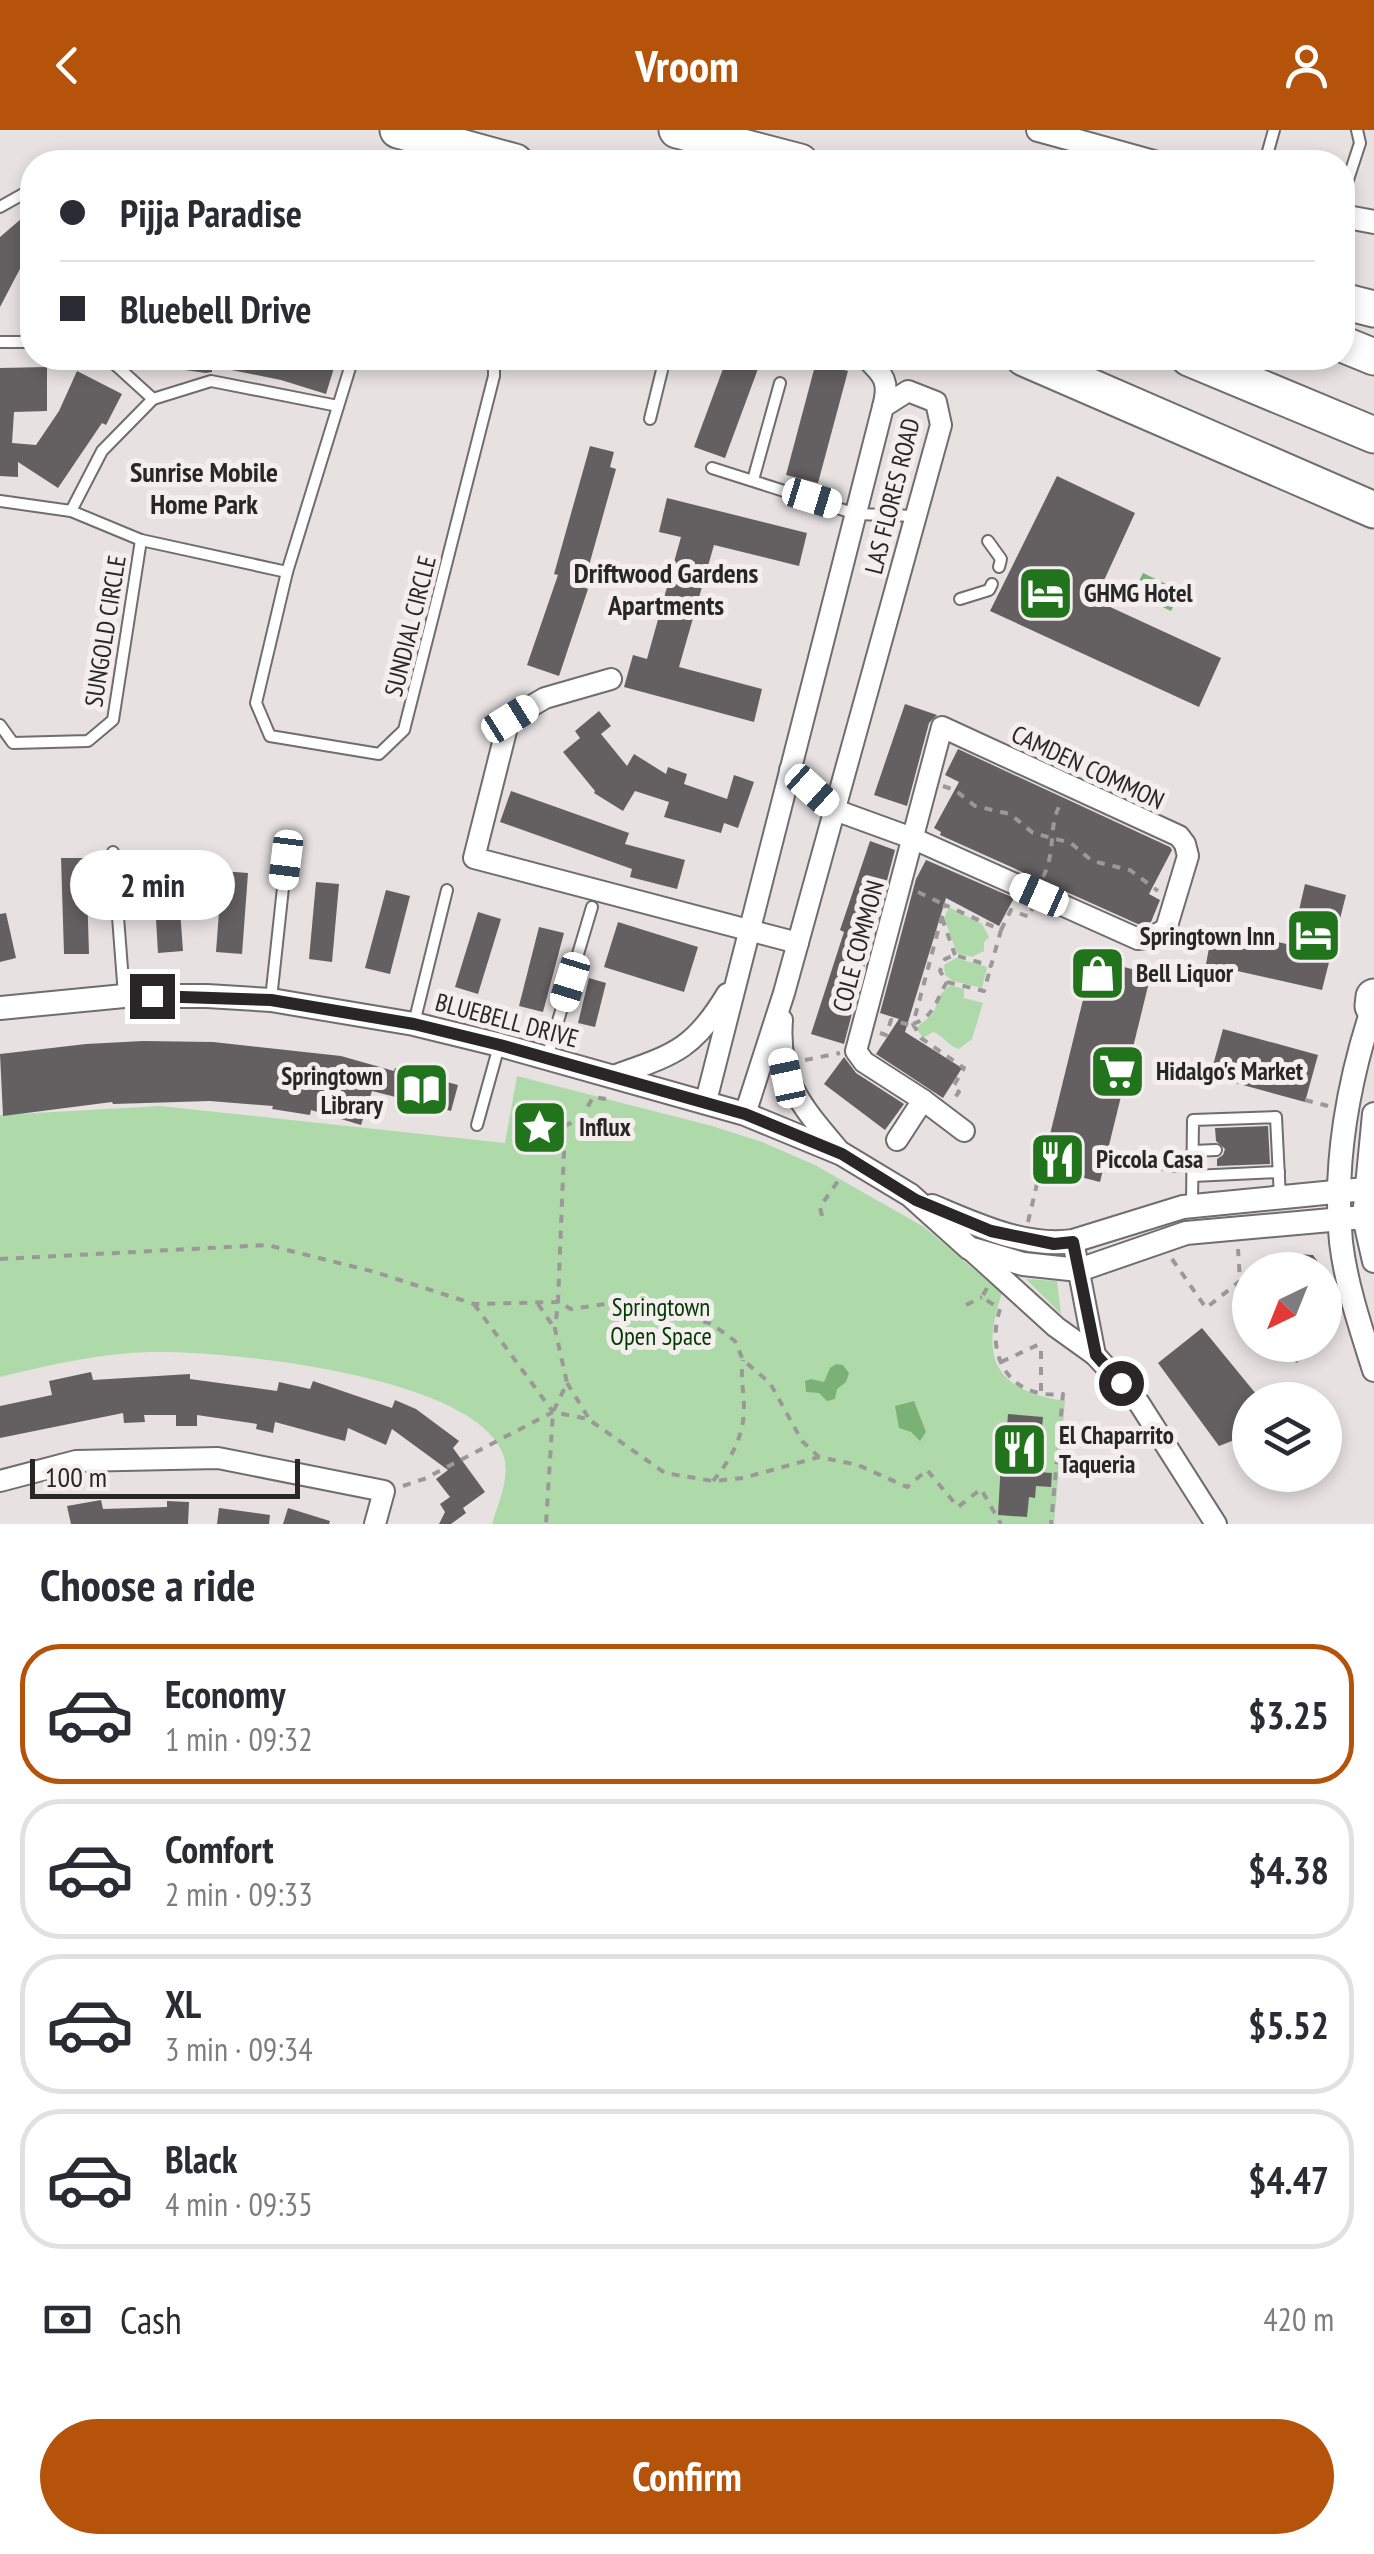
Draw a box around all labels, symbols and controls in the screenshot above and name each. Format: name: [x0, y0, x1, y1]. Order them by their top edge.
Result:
text: Vroom: [635, 36, 739, 94]
icon: back: [40, 38, 95, 93]
icon: person: [1279, 38, 1334, 93]
text: Pijja Paradise: [120, 188, 302, 237]
text: Bluebell Drive: [120, 284, 312, 333]
street label: LAS FLORES ROAD: [857, 415, 927, 577]
district label: Sunrise Mobile Home Park: [130, 453, 278, 522]
car: [779, 475, 845, 521]
street label: SUNDIAL CIRCLE: [377, 552, 443, 700]
street label: SUNGOLD CIRCLE: [77, 553, 133, 709]
district label: Driftwood Gardens Apartments: [574, 554, 758, 623]
hotel icon: GHMG Hotel: [1015, 563, 1075, 623]
place label: GHMG Hotel: [1084, 577, 1194, 609]
car: [477, 690, 543, 748]
street label: CAMDEN COMMON: [1007, 718, 1169, 816]
car: [780, 759, 844, 821]
car: [267, 828, 305, 892]
callout: 2 min: [70, 851, 234, 921]
text: 2 min: [120, 864, 185, 906]
car: [1005, 869, 1073, 921]
street label: COLE COMMON: [825, 877, 891, 1015]
hotel icon: Springtown Inn: [1284, 906, 1344, 966]
place label: Springtown Inn: [1140, 920, 1275, 952]
shop icon: Bell Liquor: [1067, 943, 1127, 1003]
car: [547, 949, 593, 1015]
place label: Bell Liquor: [1136, 957, 1234, 989]
route end: [130, 974, 175, 1019]
street label: BLUEBELL DRIVE: [432, 986, 582, 1054]
supermarket icon: Hidalgo's Market: [1087, 1041, 1147, 1101]
car: [766, 1046, 808, 1110]
place label: Hidalgo's Market: [1156, 1055, 1304, 1087]
place label: Springtown Library: [281, 1060, 384, 1121]
library icon: Springtown Library: [392, 1060, 452, 1120]
place icon: Influx: [510, 1097, 570, 1157]
place label: Influx: [579, 1111, 631, 1143]
restaurant icon: Piccola Casa: [1027, 1129, 1087, 1189]
place label: Piccola Casa: [1096, 1143, 1203, 1175]
north arrow: [1232, 1252, 1342, 1362]
map controls: [1232, 1252, 1342, 1492]
park label: Springtown Open Space: [610, 1291, 712, 1352]
route start: [1099, 1361, 1144, 1406]
button: layers: [1232, 1382, 1342, 1492]
restaurant icon: El Chaparrito Taqueria: [990, 1419, 1050, 1479]
place label: El Chaparrito Taqueria: [1059, 1419, 1174, 1480]
scale bar: [30, 1454, 300, 1498]
text: 100 m: [45, 1458, 107, 1495]
text: Choose a ride: [40, 1555, 255, 1613]
icon: car: [45, 1669, 135, 1759]
text: Economy: [165, 1669, 285, 1718]
text: $3.25: [1248, 1690, 1329, 1739]
text: 1 min · 09:32: [165, 1718, 313, 1760]
icon: car: [45, 1824, 135, 1914]
text: Comfort: [165, 1824, 274, 1873]
text: $4.38: [1248, 1845, 1329, 1894]
text: 2 min · 09:33: [165, 1873, 313, 1915]
icon: car: [45, 1979, 135, 2069]
text: XL: [165, 1979, 201, 2028]
text: $5.52: [1248, 2000, 1329, 2049]
text: 3 min · 09:34: [165, 2028, 313, 2070]
icon: car: [45, 2134, 135, 2224]
text: Black: [165, 2134, 238, 2183]
text: $4.47: [1248, 2155, 1329, 2204]
text: 4 min · 09:35: [165, 2183, 313, 2225]
icon: cash: [40, 2292, 95, 2347]
text: Cash: [120, 2295, 182, 2344]
text: 420 m: [1263, 2298, 1334, 2340]
button: Confirm: [40, 2419, 1334, 2534]

